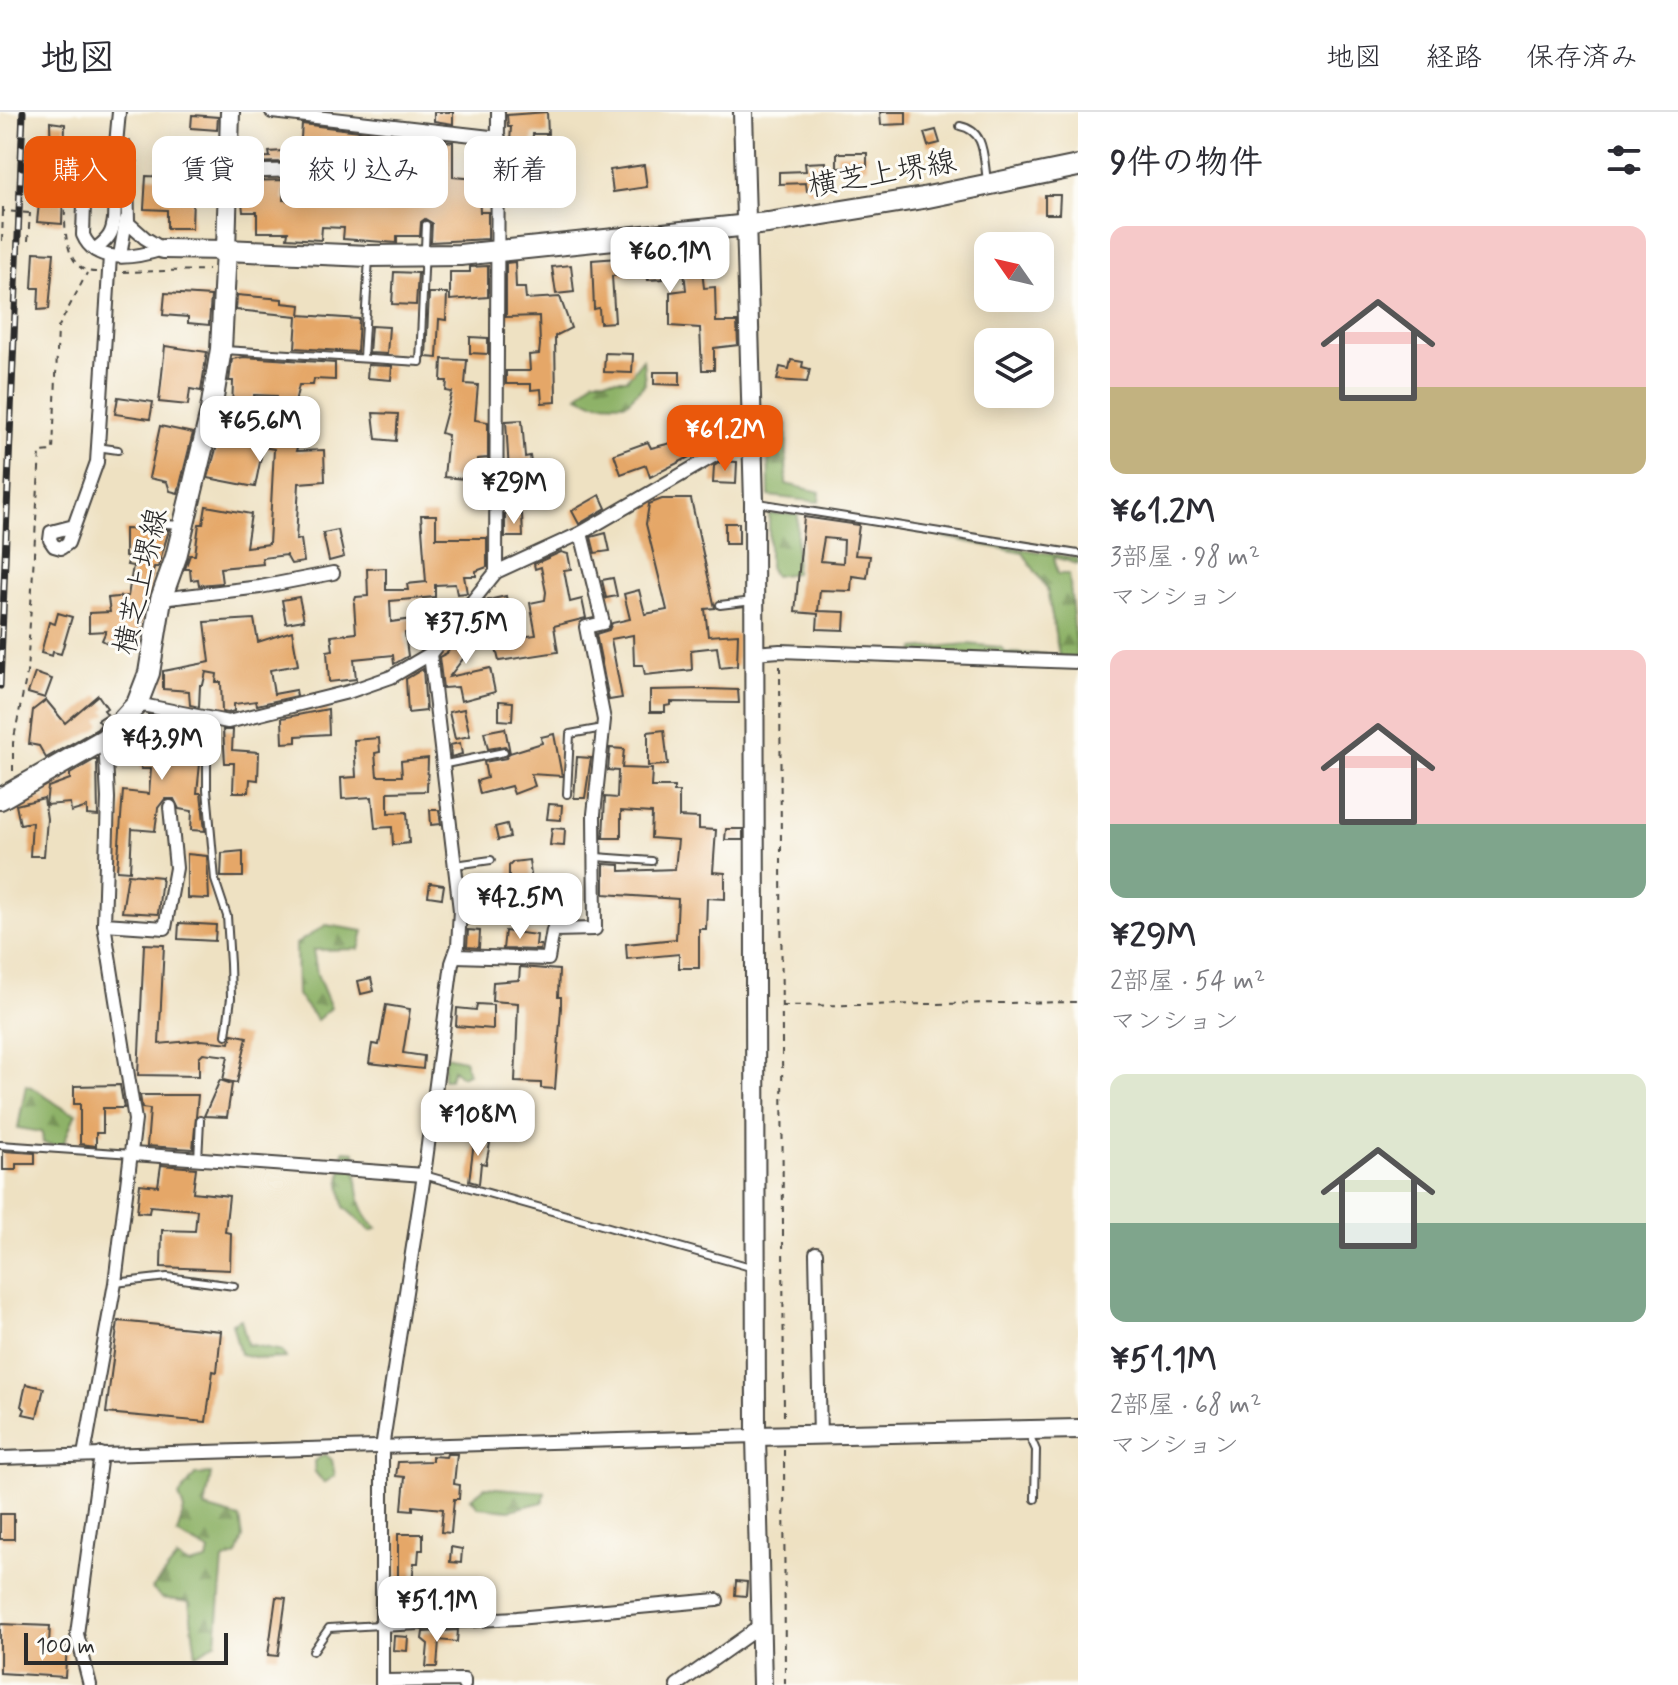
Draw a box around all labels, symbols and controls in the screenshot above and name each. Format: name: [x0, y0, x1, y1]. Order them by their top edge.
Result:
text: 地図: [40, 35, 116, 84]
text: 地図: [1326, 40, 1382, 77]
text: 経路: [1426, 40, 1482, 77]
text: 保存済み: [1526, 40, 1638, 77]
chip: 購入: [24, 136, 136, 208]
chip: 賃貸: [152, 136, 264, 208]
chip: 絞り込み: [280, 136, 448, 208]
chip: 新着: [464, 136, 576, 208]
icon: filters: [1602, 138, 1646, 182]
text: 9件の物件: [1110, 141, 1263, 186]
street label: 横芝上堺線: [805, 142, 960, 207]
pin: ¥60.1M: [605, 227, 735, 295]
north arrow: [974, 232, 1054, 312]
map controls: [974, 232, 1054, 408]
text: ¥60.1M: [628, 236, 712, 270]
icon: home: [1306, 278, 1450, 422]
button: layers: [974, 328, 1054, 408]
pin: ¥65.6M: [195, 396, 325, 464]
text: ¥65.6M: [218, 405, 302, 439]
pin: ¥61.2M: [660, 405, 790, 473]
text: ¥61.2M: [685, 414, 765, 448]
pin: ¥29M: [467, 458, 561, 526]
text: ¥29M: [481, 467, 547, 501]
text: ¥61.2M: [1110, 490, 1215, 535]
street label: 横芝上堺線: [106, 504, 177, 659]
text: 3部屋 · 98 m²: [1110, 541, 1260, 575]
text: マンション: [1110, 581, 1239, 615]
pin: ¥37.5M: [401, 598, 531, 666]
text: ¥37.5M: [424, 607, 508, 641]
icon: home: [1306, 702, 1450, 846]
pin: ¥43.9M: [97, 714, 227, 782]
text: ¥43.9M: [121, 723, 203, 757]
pin: ¥42.5M: [455, 873, 585, 941]
text: ¥42.5M: [476, 882, 564, 916]
text: ¥29M: [1110, 914, 1196, 959]
text: 2部屋 · 54 m²: [1110, 965, 1265, 999]
text: マンション: [1110, 1005, 1239, 1039]
pin: ¥108M: [422, 1090, 534, 1158]
text: ¥108M: [439, 1099, 517, 1133]
icon: home: [1306, 1126, 1450, 1270]
text: ¥51.1M: [1110, 1338, 1217, 1383]
text: 2部屋 · 68 m²: [1110, 1389, 1262, 1423]
text: マンション: [1110, 1429, 1239, 1463]
pin: ¥51.1M: [372, 1576, 502, 1644]
text: ¥51.1M: [396, 1585, 478, 1619]
scale bar: [24, 1629, 228, 1665]
text: 100 m: [36, 1633, 95, 1661]

